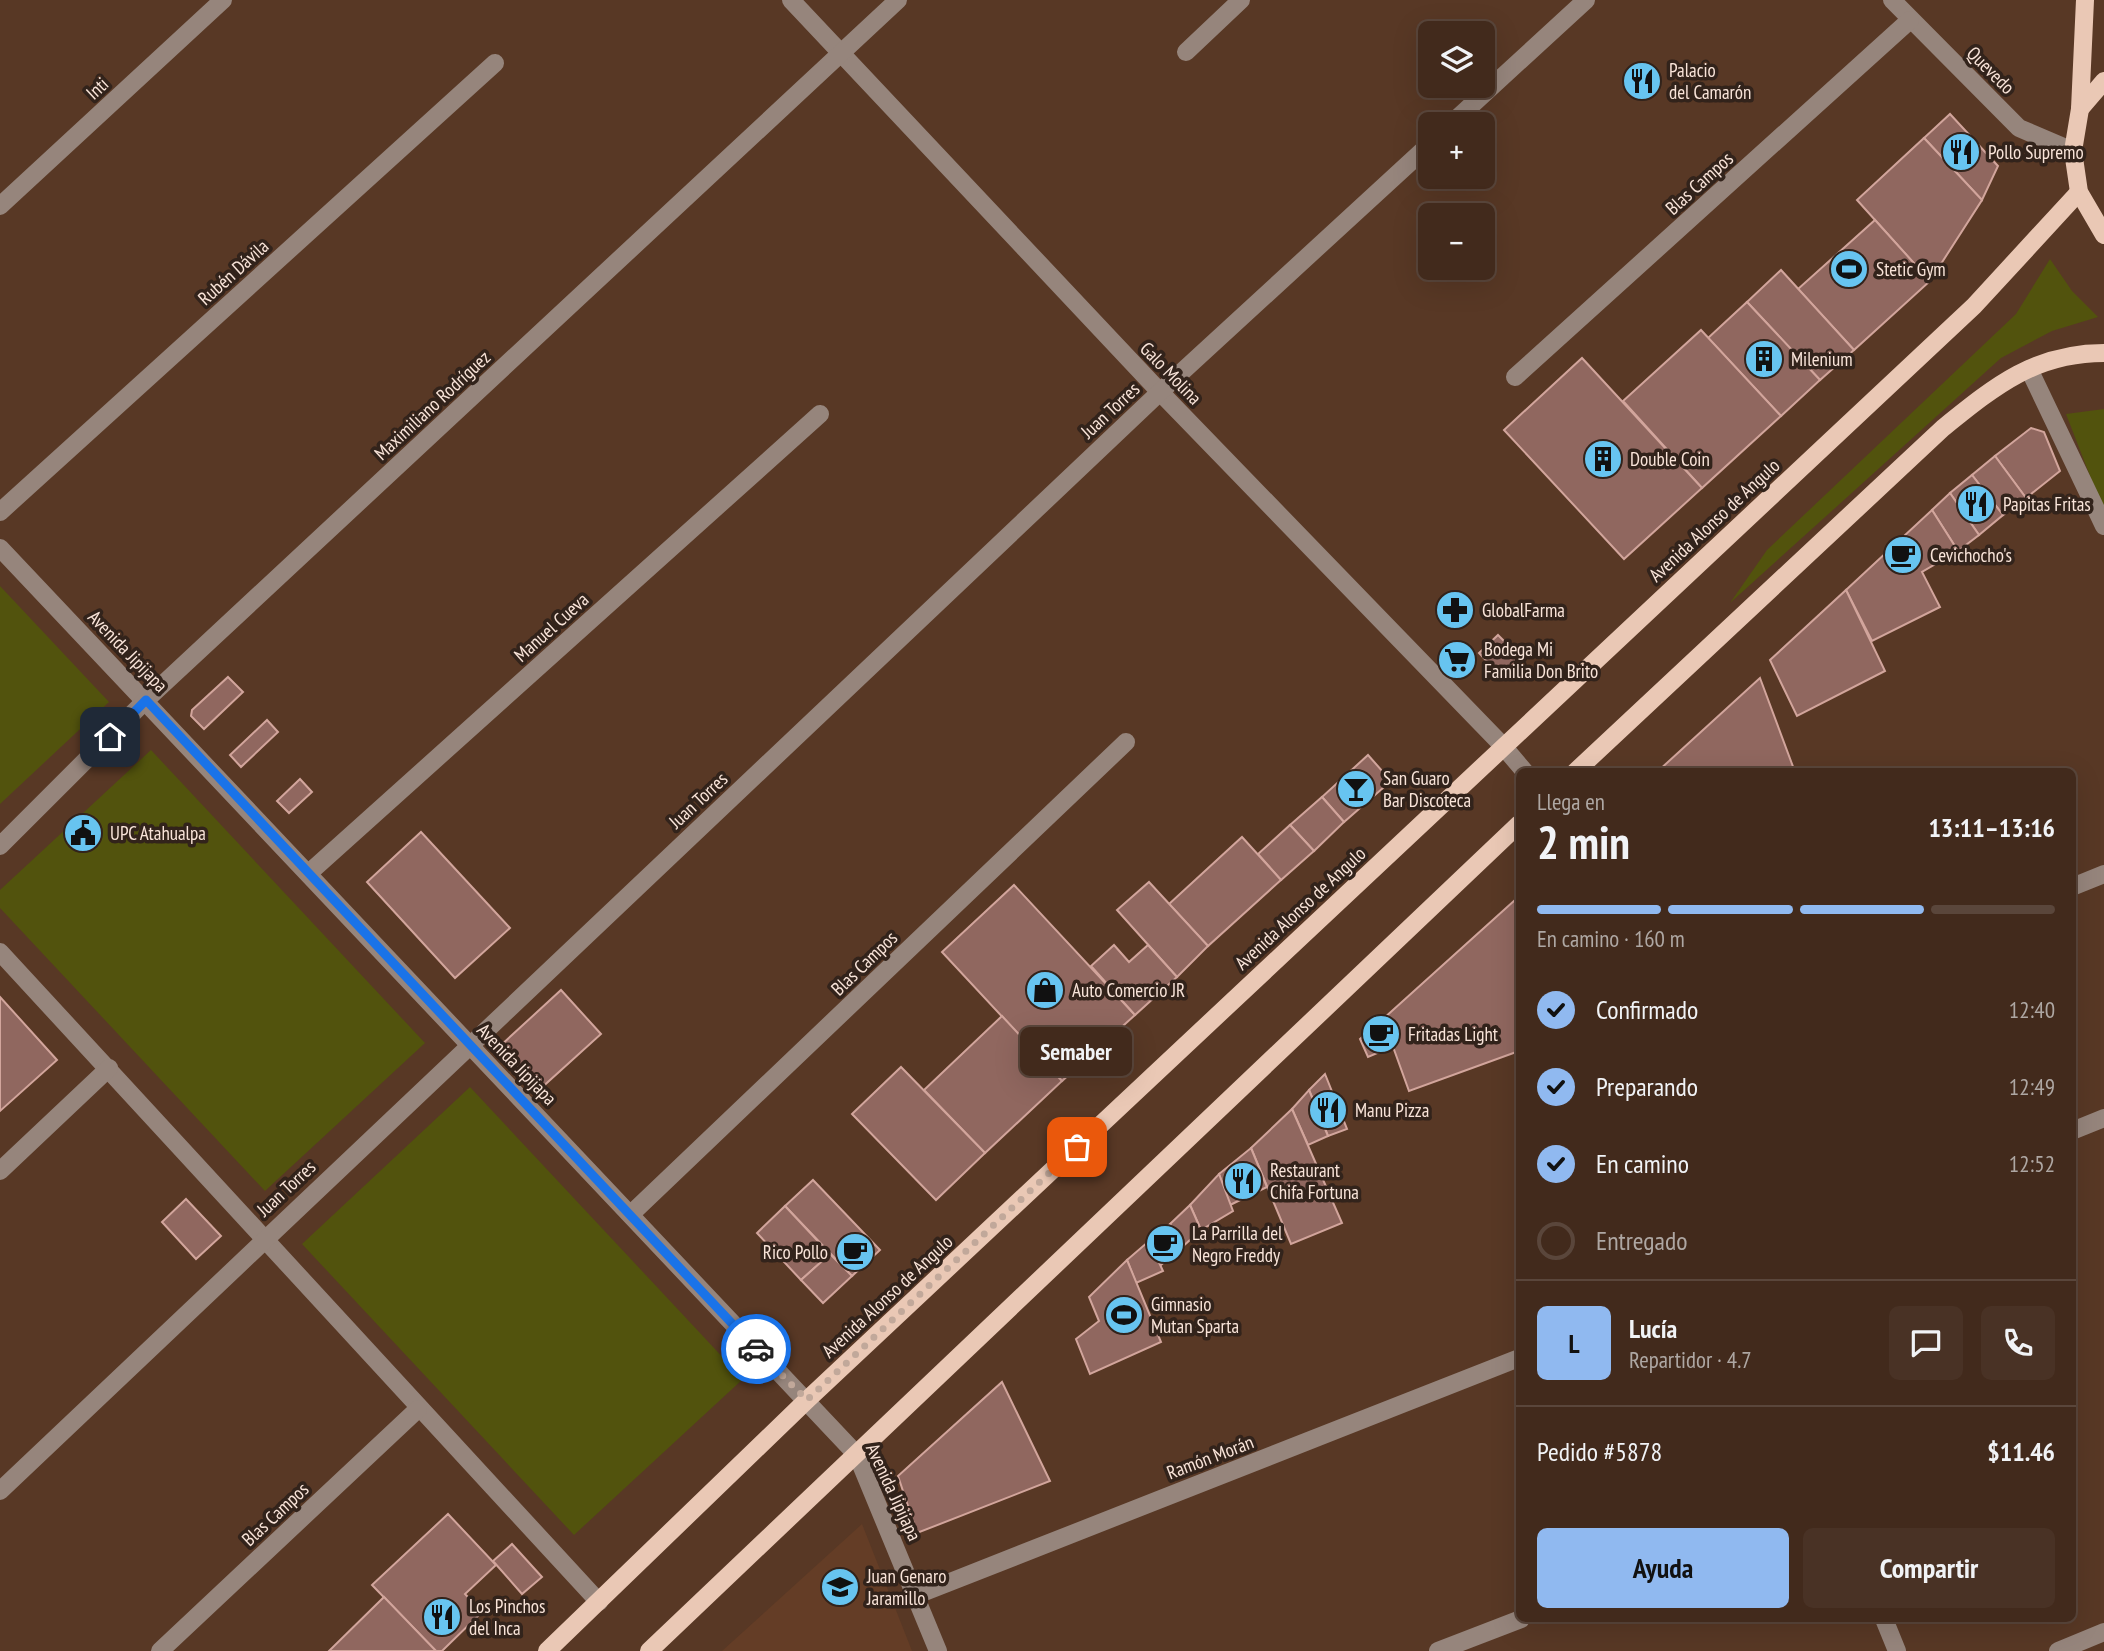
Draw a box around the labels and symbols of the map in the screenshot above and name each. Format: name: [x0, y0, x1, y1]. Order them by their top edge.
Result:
street label: Quevedo: [1962, 41, 2020, 99]
place label: Palacio del Camarón: [1669, 58, 1751, 104]
restaurant icon: Palacio del Camarón: [1621, 60, 1663, 102]
street label: Inti: [81, 72, 113, 104]
restaurant icon: Pollo Supremo: [1940, 131, 1982, 173]
place label: Pollo Supremo: [1988, 140, 2084, 164]
street label: Blas Campos: [1660, 146, 1738, 220]
street label: Rubén Dávila: [193, 234, 273, 310]
sports icon: Stetic Gym: [1828, 248, 1870, 290]
place label: Stetic Gym: [1876, 257, 1946, 281]
street label: Galo Molina: [1135, 336, 1207, 410]
building icon: Milenium: [1743, 338, 1785, 380]
street label: Maximiliano Rodríguez: [369, 345, 495, 465]
place label: Milenium: [1791, 347, 1853, 371]
street label: Juan Torres: [1075, 377, 1144, 444]
building icon: Double Coin: [1582, 438, 1624, 480]
place label: Double Coin: [1630, 447, 1710, 471]
street label: Avenida Alonso de Angulo: [1644, 453, 1784, 587]
restaurant icon: Papitas Fritas: [1955, 483, 1997, 525]
place label: Papitas Fritas: [2003, 492, 2091, 516]
cafe icon: Cevichocho's: [1882, 534, 1924, 576]
place label: Cevichocho's: [1930, 543, 2012, 567]
street label: Manuel Cueva: [509, 587, 593, 667]
pharmacy icon: GlobalFarma: [1434, 589, 1476, 631]
place label: GlobalFarma: [1482, 598, 1565, 622]
street label: Avenida Jipijapa: [83, 605, 173, 697]
place label: Bodega Mi Familia Don Brito: [1484, 637, 1598, 683]
supermarket icon: Bodega Mi Familia Don Brito: [1436, 639, 1478, 681]
pin: [80, 707, 140, 767]
place label: San Guaro Bar Discoteca: [1383, 766, 1471, 812]
street label: Juan Torres: [663, 767, 732, 834]
bar icon: San Guaro Bar Discoteca: [1335, 768, 1377, 810]
public building icon: UPC Atahualpa: [62, 812, 104, 854]
place label: UPC Atahualpa: [110, 821, 206, 845]
street label: Avenida Alonso de Angulo: [1230, 841, 1370, 975]
street label: Blas Campos: [826, 926, 902, 1000]
shop icon: Auto Comercio JR: [1024, 969, 1066, 1011]
place label: Auto Comercio JR: [1072, 978, 1185, 1002]
cafe icon: Fritadas Light: [1360, 1013, 1402, 1055]
street label: Avenida Jipijapa: [472, 1018, 562, 1110]
place label: Fritadas Light: [1408, 1022, 1499, 1046]
callout: Semaber: [1021, 1028, 1133, 1077]
restaurant icon: Manu Pizza: [1307, 1089, 1349, 1131]
place label: Manu Pizza: [1355, 1098, 1429, 1122]
pin: [1047, 1117, 1107, 1177]
street label: Juan Torres: [251, 1155, 320, 1222]
place label: Restaurant Chifa Fortuna: [1270, 1158, 1359, 1204]
restaurant icon: Restaurant Chifa Fortuna: [1222, 1160, 1264, 1202]
place label: La Parrilla del Negro Freddy: [1192, 1221, 1283, 1267]
cafe icon: La Parrilla del Negro Freddy: [1144, 1223, 1186, 1265]
street label: Avenida Alonso de Angulo: [817, 1229, 957, 1363]
cafe icon: Rico Pollo: [834, 1231, 876, 1273]
place label: Rico Pollo: [763, 1240, 828, 1264]
place label: Gimnasio Mutan Sparta: [1151, 1292, 1239, 1338]
sports icon: Gimnasio Mutan Sparta: [1103, 1294, 1145, 1336]
courier: [721, 1314, 791, 1384]
street label: Ramón Morán: [1163, 1429, 1257, 1485]
street label: Avenida Jipijapa: [861, 1440, 927, 1544]
street label: Blas Campos: [237, 1477, 313, 1551]
place label: Juan Genaro Jaramillo: [866, 1564, 946, 1610]
school or university icon: Juan Genaro Jaramillo: [819, 1566, 861, 1608]
place label: Los Pinchos del Inca: [469, 1594, 546, 1640]
restaurant icon: Los Pinchos del Inca: [421, 1596, 463, 1638]

